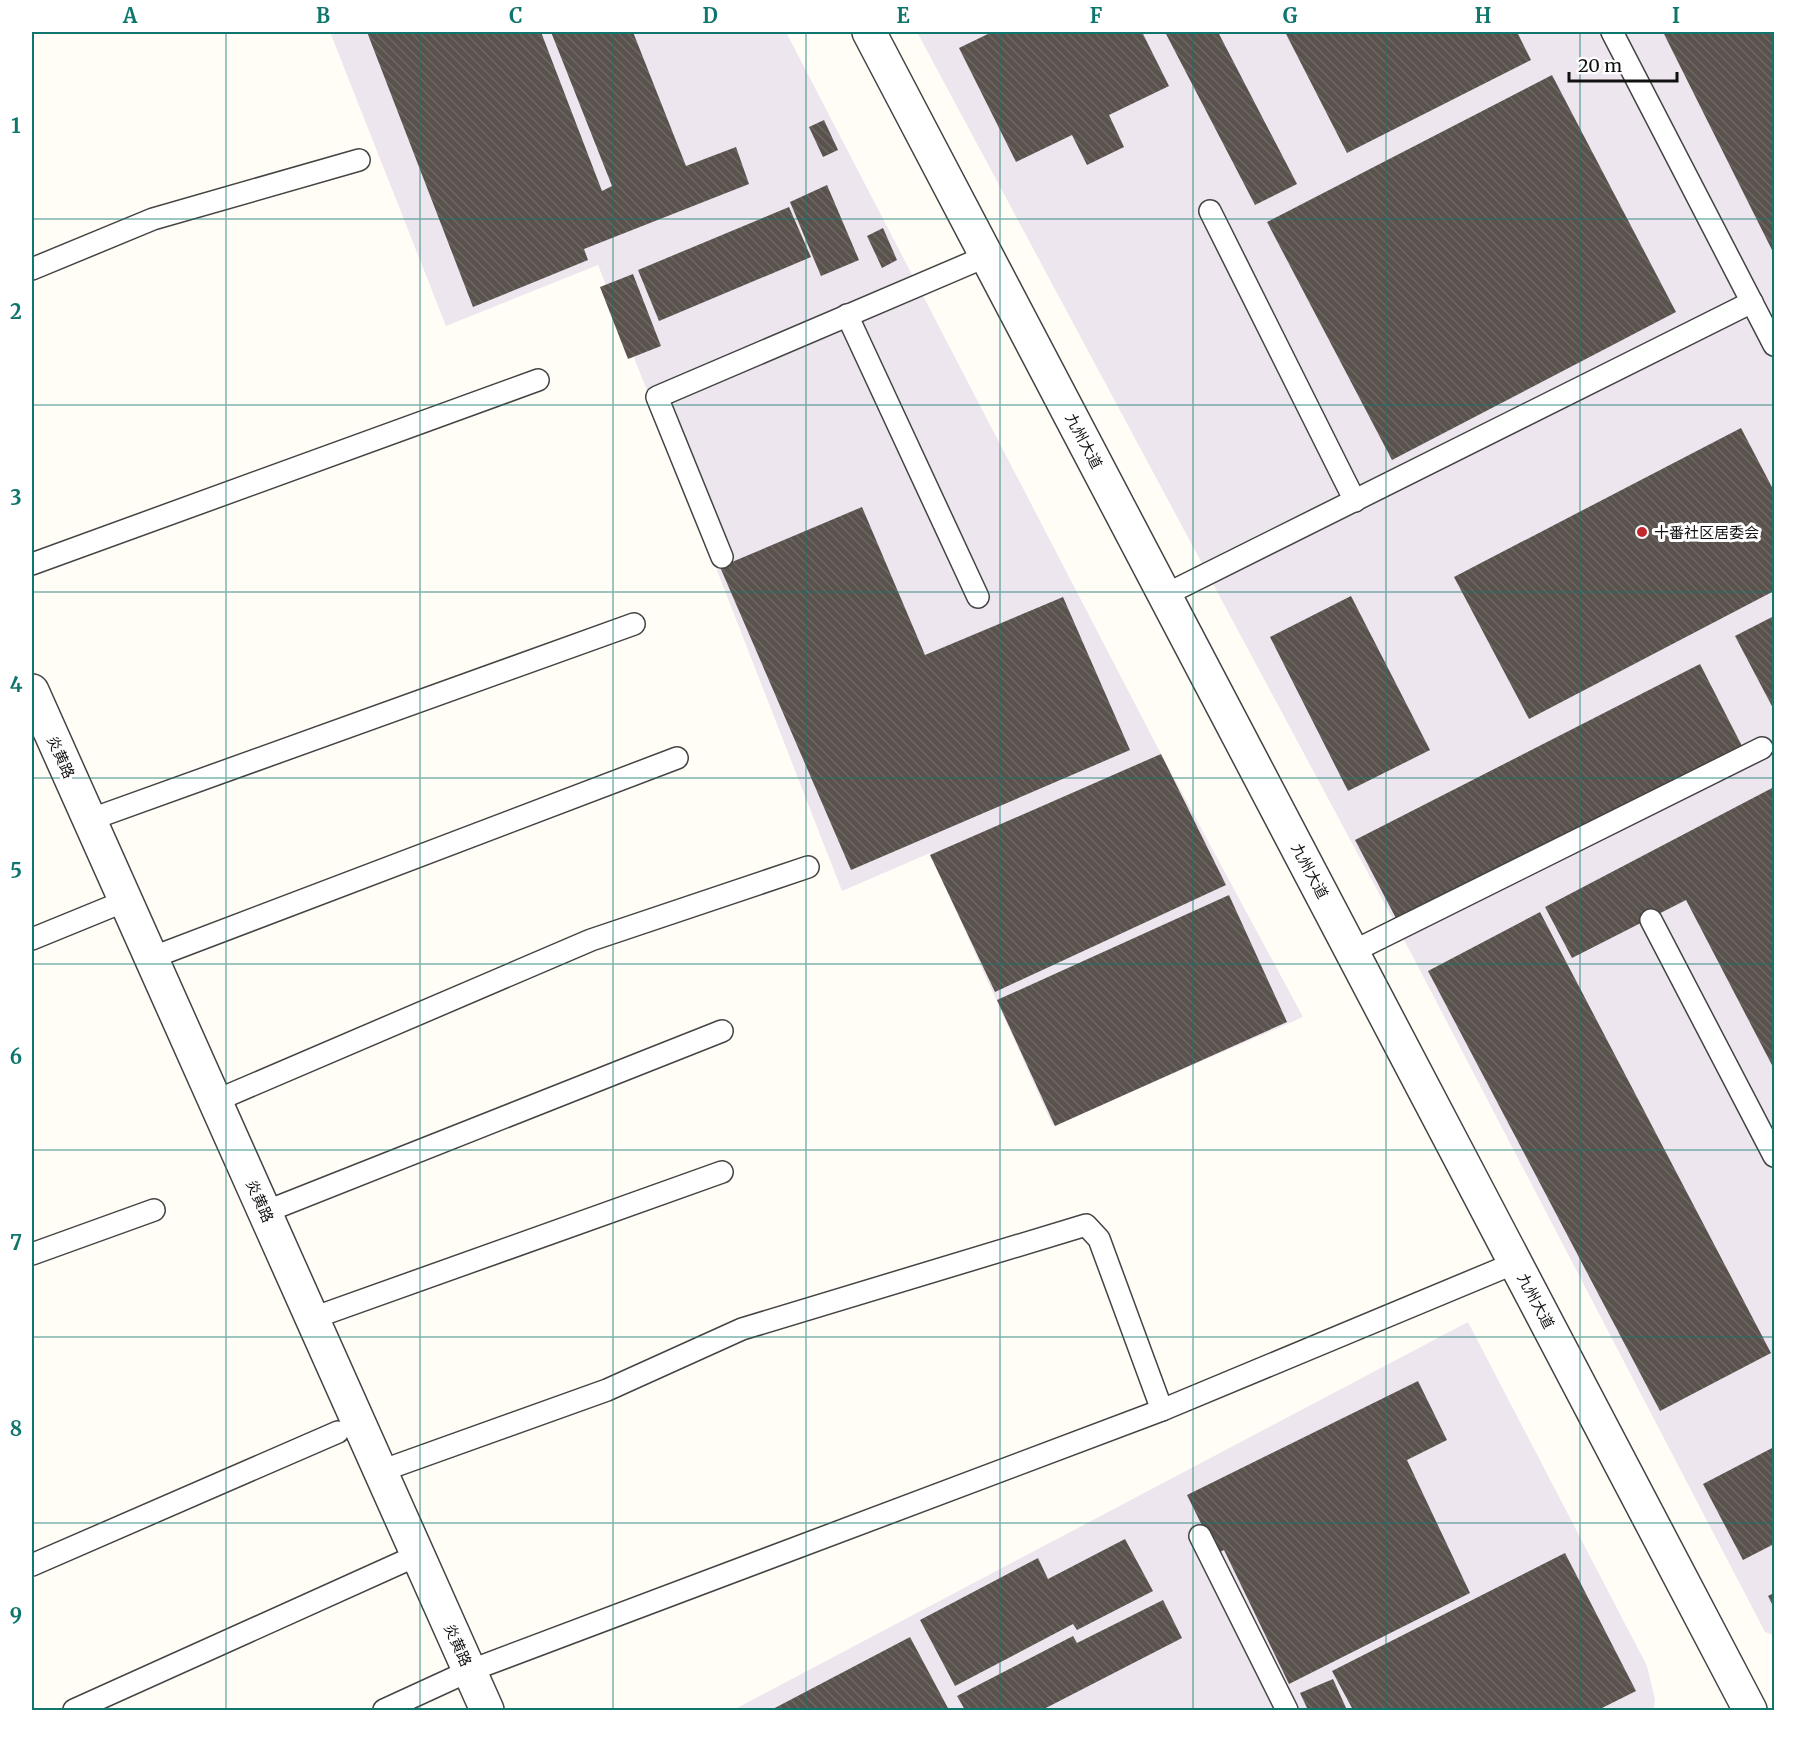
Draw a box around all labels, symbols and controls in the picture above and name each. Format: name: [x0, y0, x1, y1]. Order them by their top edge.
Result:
text: A: [122, 3, 138, 28]
text: B: [316, 3, 330, 28]
text: C: [509, 3, 523, 28]
text: D: [702, 3, 718, 28]
text: E: [896, 3, 910, 28]
text: F: [1090, 3, 1103, 28]
text: G: [1283, 3, 1298, 28]
text: H: [1475, 3, 1491, 28]
text: I: [1672, 3, 1680, 28]
scale bar: [1569, 45, 1677, 83]
text: 20 m: [1578, 54, 1622, 77]
text: 1: [11, 113, 21, 138]
text: 2: [10, 299, 22, 324]
street label: 九州大道: [1062, 410, 1106, 472]
text: 3: [10, 485, 22, 510]
place label: 十番社区居委会: [1654, 523, 1759, 542]
marker: 十番社区居委会: [1635, 525, 1649, 539]
text: 4: [10, 672, 23, 697]
street label: 炎黄路: [43, 733, 79, 781]
street label: 九州大道: [1288, 840, 1332, 902]
text: 5: [10, 858, 22, 883]
text: 6: [10, 1044, 22, 1069]
street label: 炎黄路: [242, 1177, 278, 1225]
text: 7: [10, 1230, 22, 1255]
street label: 九州大道: [1514, 1270, 1558, 1332]
text: 8: [10, 1416, 22, 1441]
text: 9: [10, 1603, 22, 1628]
street label: 炎黄路: [440, 1621, 476, 1669]

